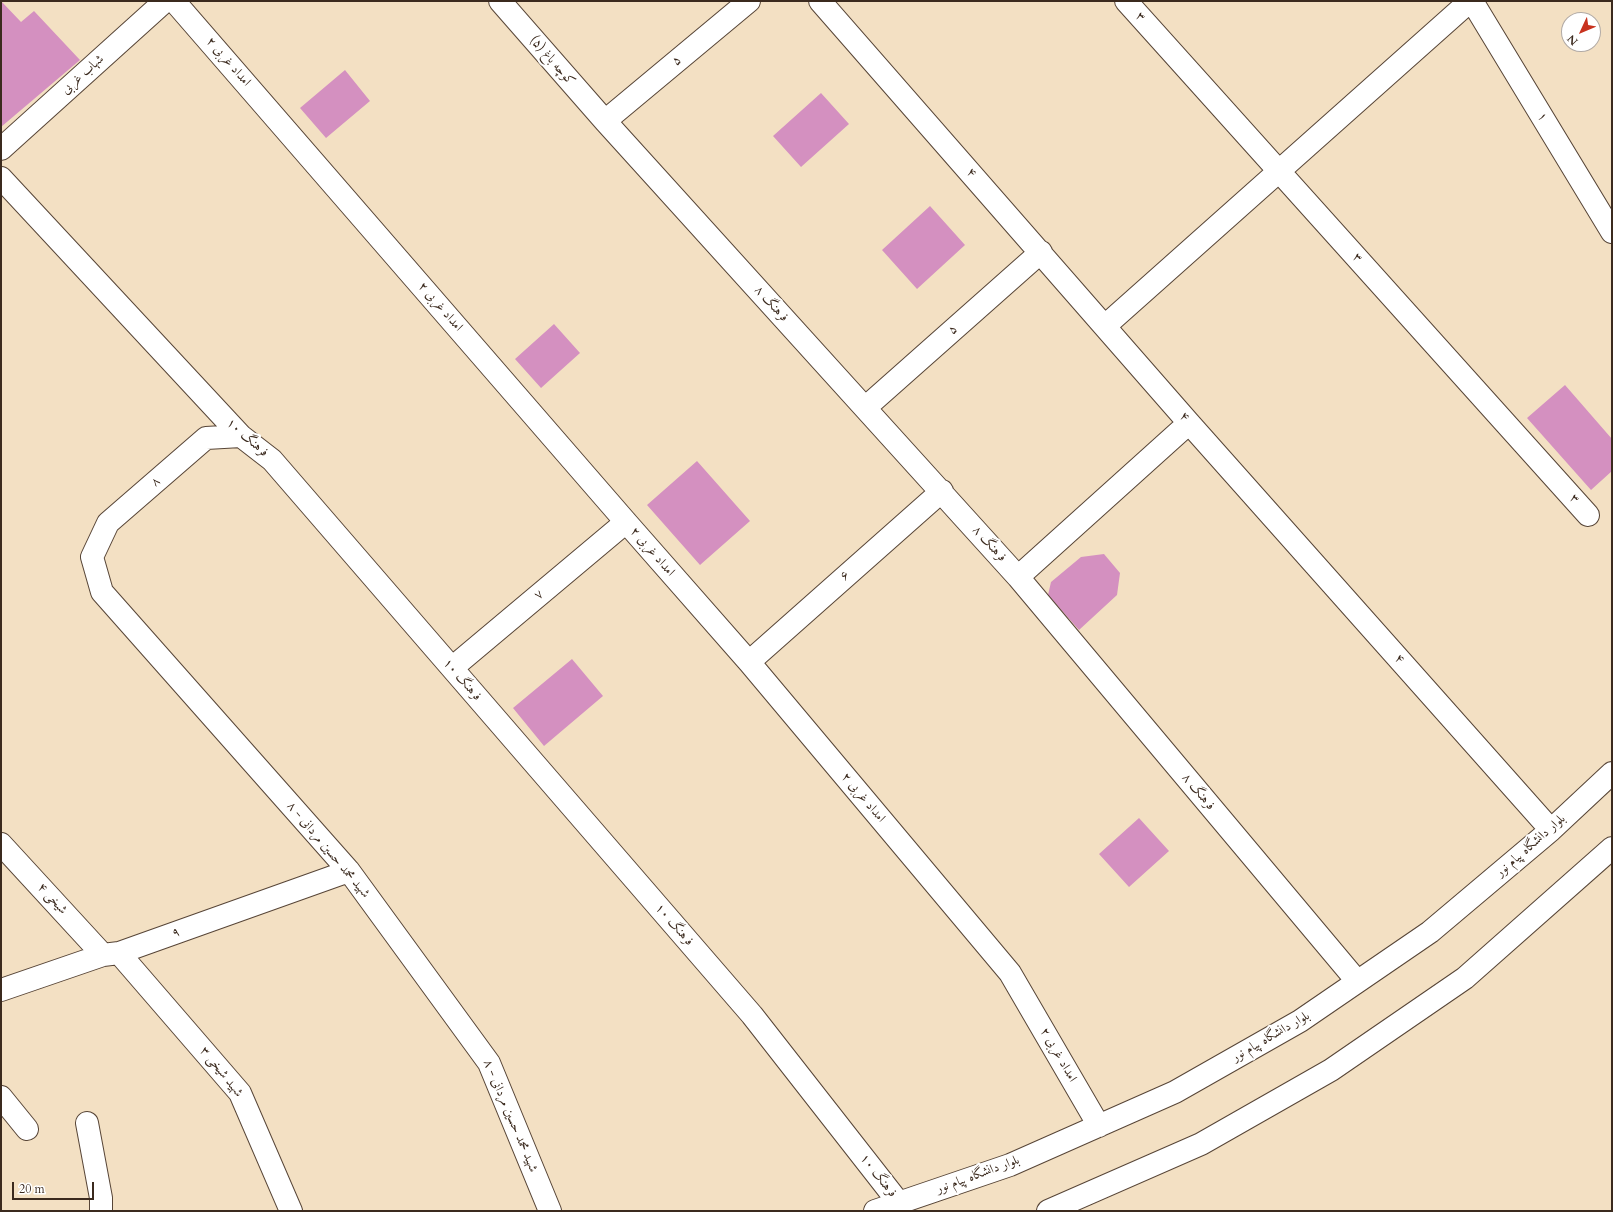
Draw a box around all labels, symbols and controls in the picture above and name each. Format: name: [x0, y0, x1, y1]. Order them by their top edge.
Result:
street label: ۳: [1132, 9, 1148, 25]
north arrow: [1561, 12, 1601, 52]
text: N: [1564, 31, 1581, 49]
street label: کوچه باغ (۵): [526, 33, 578, 89]
street label: امداد غربی ۲: [202, 34, 254, 90]
street label: شهاب غربی: [58, 52, 108, 98]
street label: ۵: [669, 53, 685, 69]
street label: ۱: [1533, 110, 1551, 124]
street label: ۴: [963, 165, 979, 181]
street label: ۳: [1349, 250, 1365, 266]
street label: امداد غربی ۲: [414, 279, 466, 335]
street label: فرهنگ ۸: [751, 283, 791, 325]
street label: ۵: [945, 322, 961, 338]
street label: ۴: [1176, 409, 1192, 425]
street label: فرهنگ ۱۰: [223, 415, 271, 461]
street label: ۸: [148, 474, 164, 490]
street label: ۳: [1566, 491, 1582, 507]
street label: فرهنگ ۸: [969, 523, 1009, 565]
street label: امداد غربی ۲: [626, 524, 678, 580]
street label: ۶: [837, 568, 853, 584]
street label: ۷: [531, 587, 547, 603]
street label: ۴: [1391, 651, 1407, 667]
street label: فرهنگ ۱۰: [439, 656, 485, 704]
street label: امداد غربی ۲: [838, 770, 888, 826]
street label: فرهنگ ۸: [1178, 770, 1218, 814]
street label: شهید محمد حسین مردانی - ۸: [283, 799, 373, 901]
street label: بلوار دانشگاه پیام نور: [1493, 811, 1569, 881]
street label: شیخی ۴: [34, 880, 70, 918]
street label: فرهنگ ۱۰: [651, 901, 697, 949]
street label: ۹: [170, 924, 182, 942]
street label: بلوار دانشگاه پیام نور: [1229, 1008, 1313, 1066]
street label: امداد غربی ۲: [1036, 1025, 1080, 1085]
street label: شهید شیخی ۳: [196, 1044, 246, 1100]
street label: شهید محمد حسین مردانی - ۸: [479, 1057, 541, 1175]
street label: فرهنگ ۱۰: [856, 1151, 900, 1201]
street label: بلوار دانشگاه پیام نور: [934, 1153, 1022, 1197]
scale bar: [14, 1174, 96, 1200]
text: 20 m: [19, 1181, 45, 1197]

